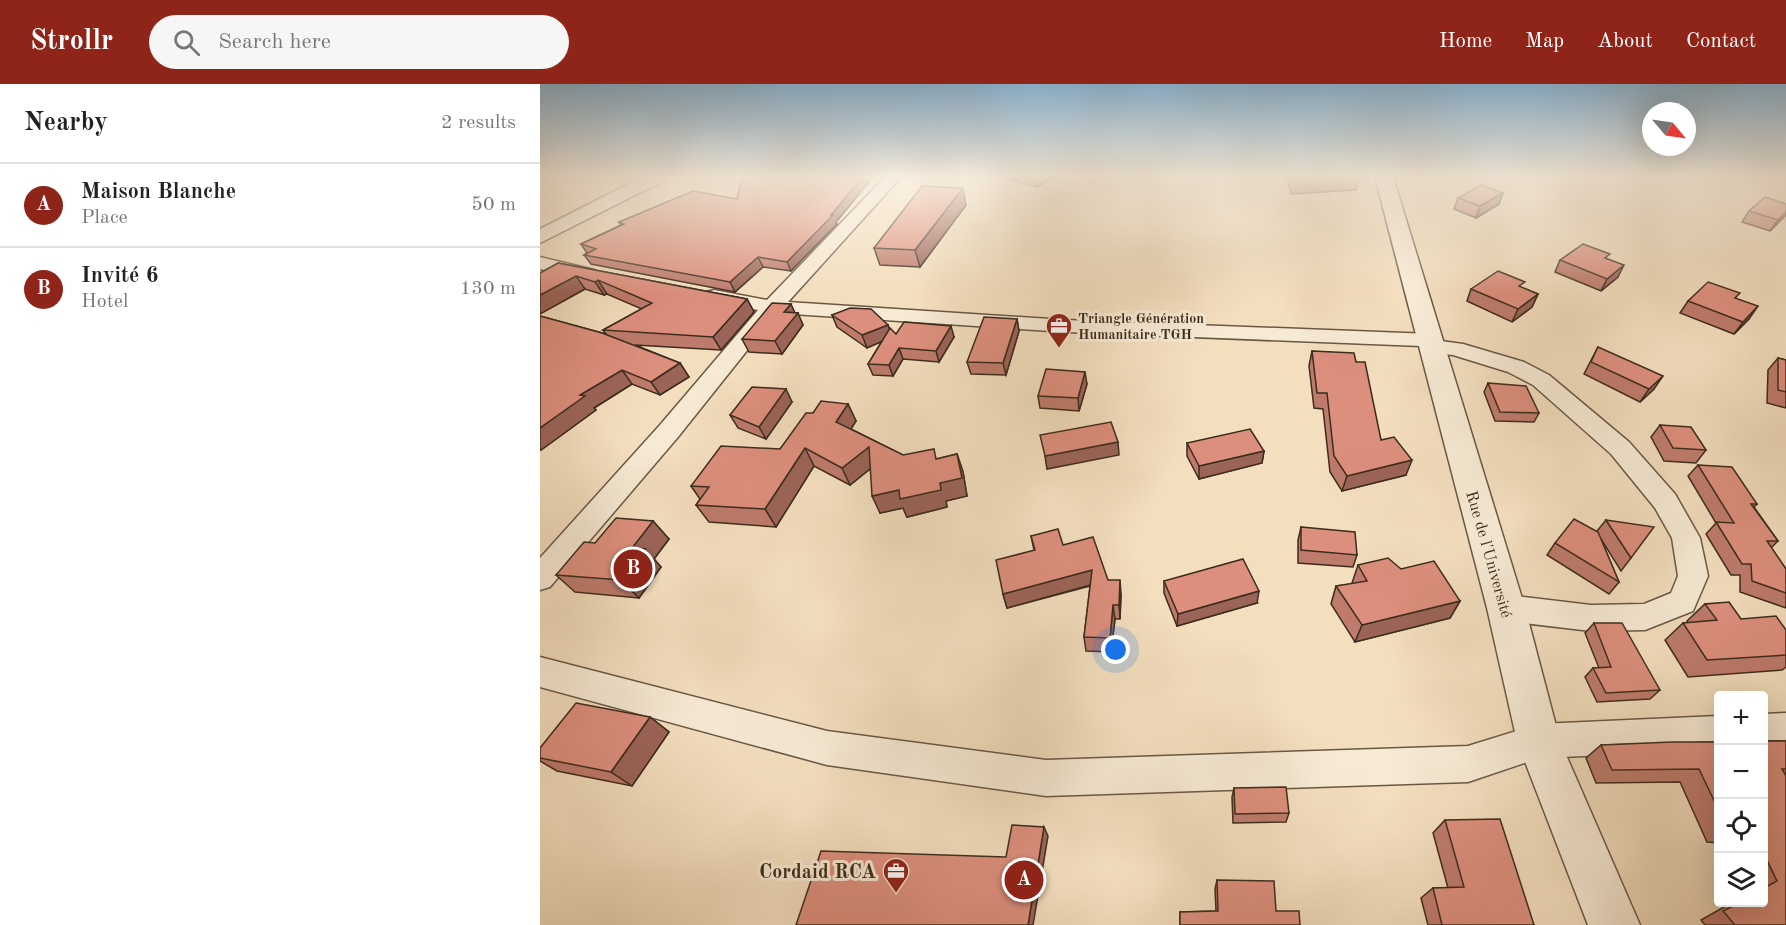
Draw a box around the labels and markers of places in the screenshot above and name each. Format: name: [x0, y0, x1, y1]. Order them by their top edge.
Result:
office icon: Triangle Génération Humanitaire TGH: [1044, 311, 1074, 349]
place label: Triangle Génération Humanitaire TGH: [1078, 312, 1204, 342]
pin: B: [614, 546, 652, 592]
office icon: Cordaid RCA: [881, 856, 911, 894]
pin: A: [1004, 858, 1044, 902]
place label: Cordaid RCA: [759, 863, 876, 883]

